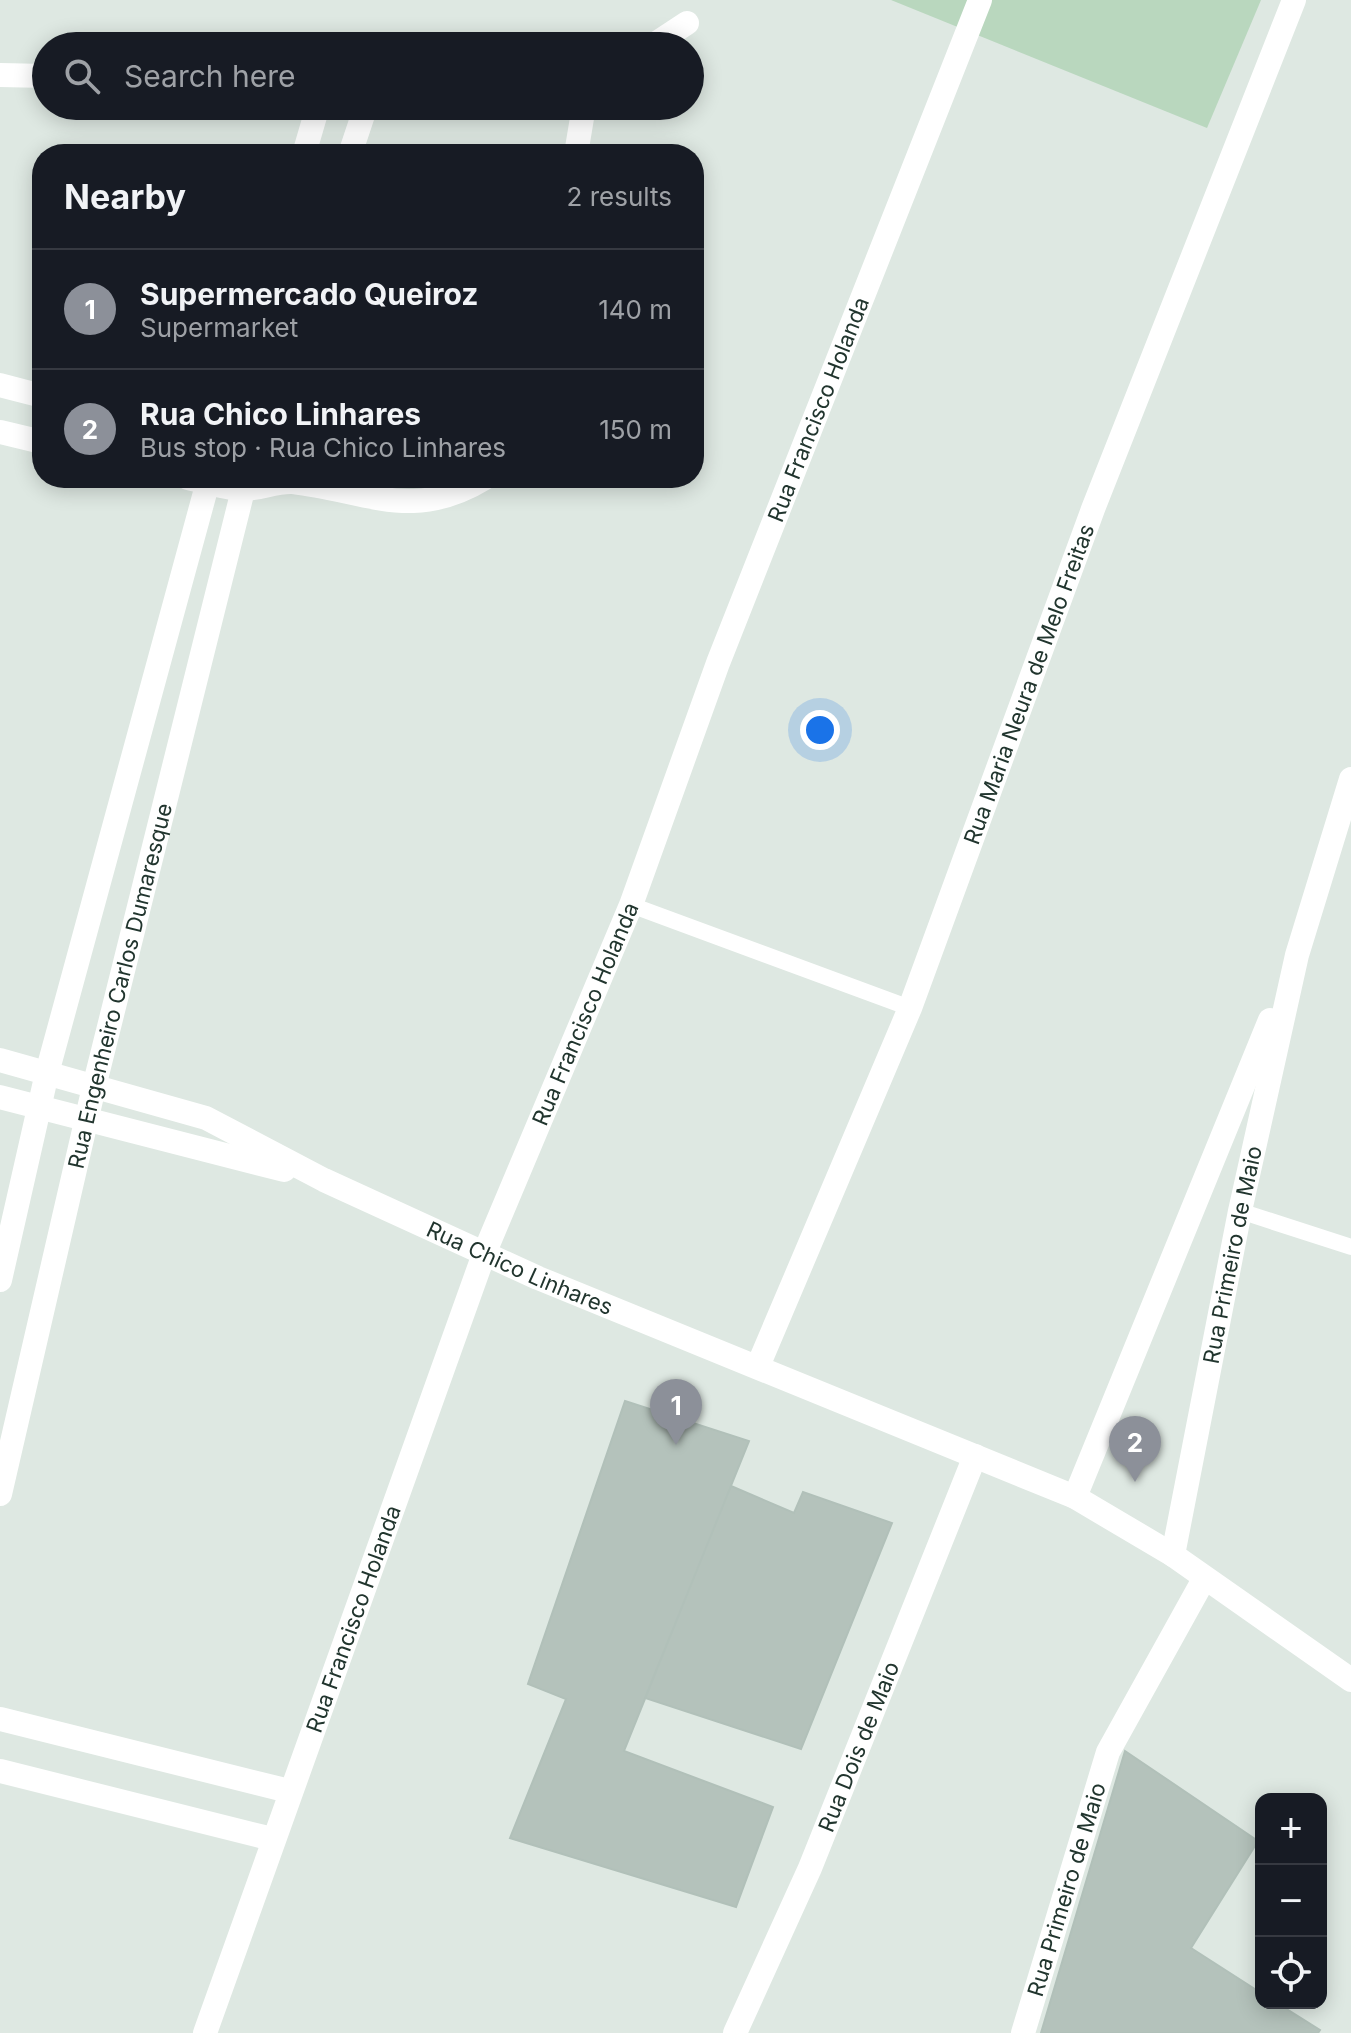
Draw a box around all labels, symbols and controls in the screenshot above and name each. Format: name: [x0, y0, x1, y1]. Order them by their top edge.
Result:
search box: [32, 32, 704, 120]
icon: search: [60, 54, 104, 98]
text: Search here: [124, 58, 296, 94]
text: Nearby: [64, 176, 186, 217]
text: 2 results: [567, 181, 672, 212]
text: Supermercado Queiroz: [140, 276, 479, 312]
street label: Rua Francisco Holanda: [762, 293, 874, 525]
text: 1: [84, 294, 96, 325]
text: 140 m: [598, 294, 672, 325]
text: Supermarket: [140, 312, 298, 343]
text: Rua Chico Linhares: [140, 396, 421, 432]
text: 2: [82, 414, 98, 445]
text: 150 m: [599, 414, 672, 445]
text: Bus stop · Rua Chico Linhares: [140, 432, 506, 463]
street label: Rua Maria Neura de Melo Freitas: [958, 520, 1099, 848]
your location: [800, 710, 840, 750]
street label: Rua Engenheiro Carlos Dumaresque: [63, 801, 177, 1171]
street label: Rua Francisco Holanda: [527, 899, 644, 1129]
street label: Rua Primeiro de Maio: [1198, 1143, 1267, 1366]
street label: Rua Chico Linhares: [423, 1216, 617, 1320]
pin: 1: [650, 1379, 702, 1445]
pin: 2: [1109, 1416, 1161, 1482]
street label: Rua Francisco Holanda: [301, 1502, 406, 1736]
street label: Rua Dois de Maio: [813, 1658, 904, 1836]
street label: Rua Primeiro de Maio: [1022, 1780, 1111, 1999]
map controls: [1255, 1793, 1327, 2009]
button: +: [1255, 1793, 1327, 1865]
button: −: [1255, 1865, 1327, 1937]
button: locate: [1255, 1937, 1327, 2009]

